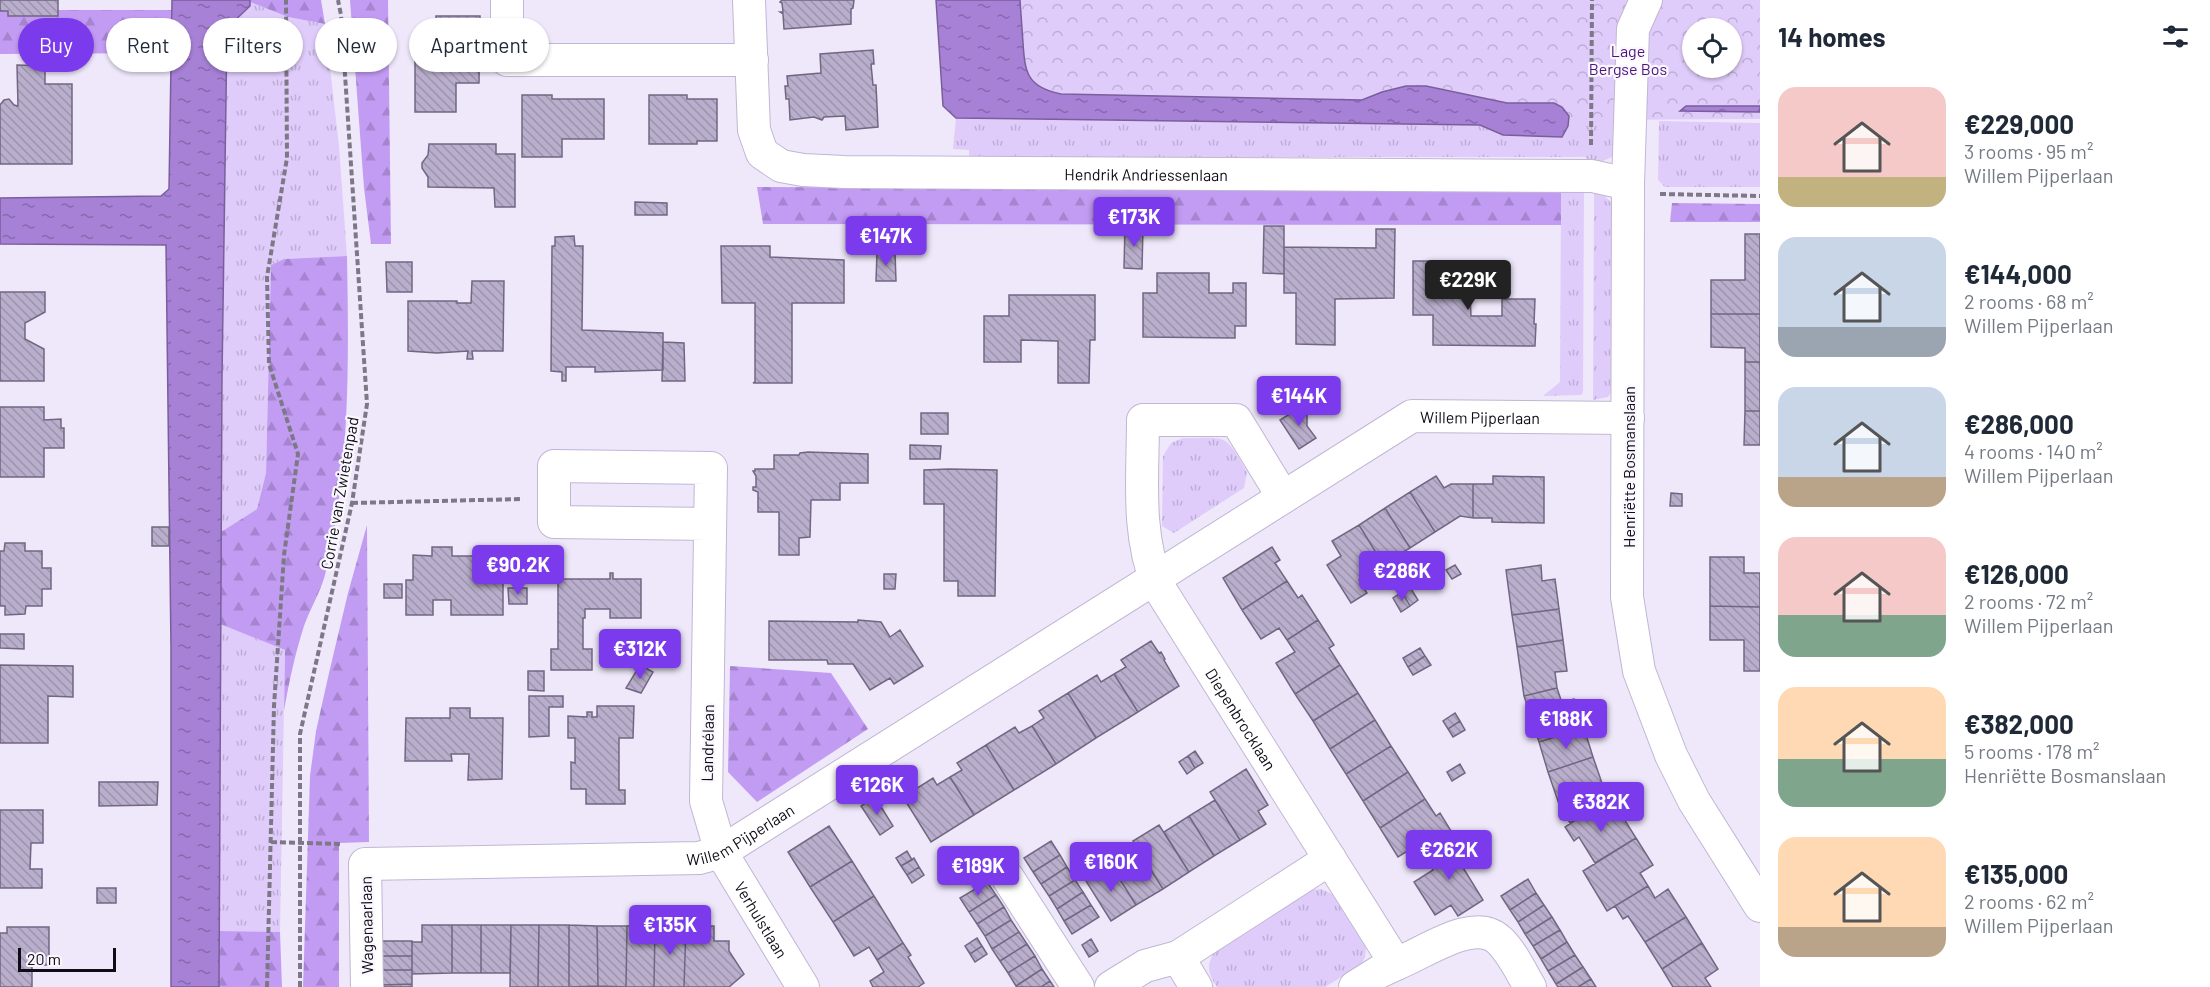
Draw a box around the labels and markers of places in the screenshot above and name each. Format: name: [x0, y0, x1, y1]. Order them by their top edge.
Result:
pin: €173K: [1092, 197, 1176, 248]
pin: €147K: [844, 216, 928, 267]
pin: €229K: [1426, 260, 1510, 311]
pin: €144K: [1257, 376, 1341, 427]
pin: €90.2K: [469, 545, 567, 596]
pin: €286K: [1360, 551, 1444, 602]
pin: €312K: [598, 629, 682, 680]
pin: €188K: [1524, 699, 1608, 750]
pin: €126K: [835, 765, 919, 816]
pin: €382K: [1559, 782, 1643, 833]
pin: €262K: [1407, 830, 1491, 881]
pin: €160K: [1069, 842, 1153, 893]
pin: €189K: [936, 846, 1020, 897]
pin: €135K: [628, 905, 712, 956]

